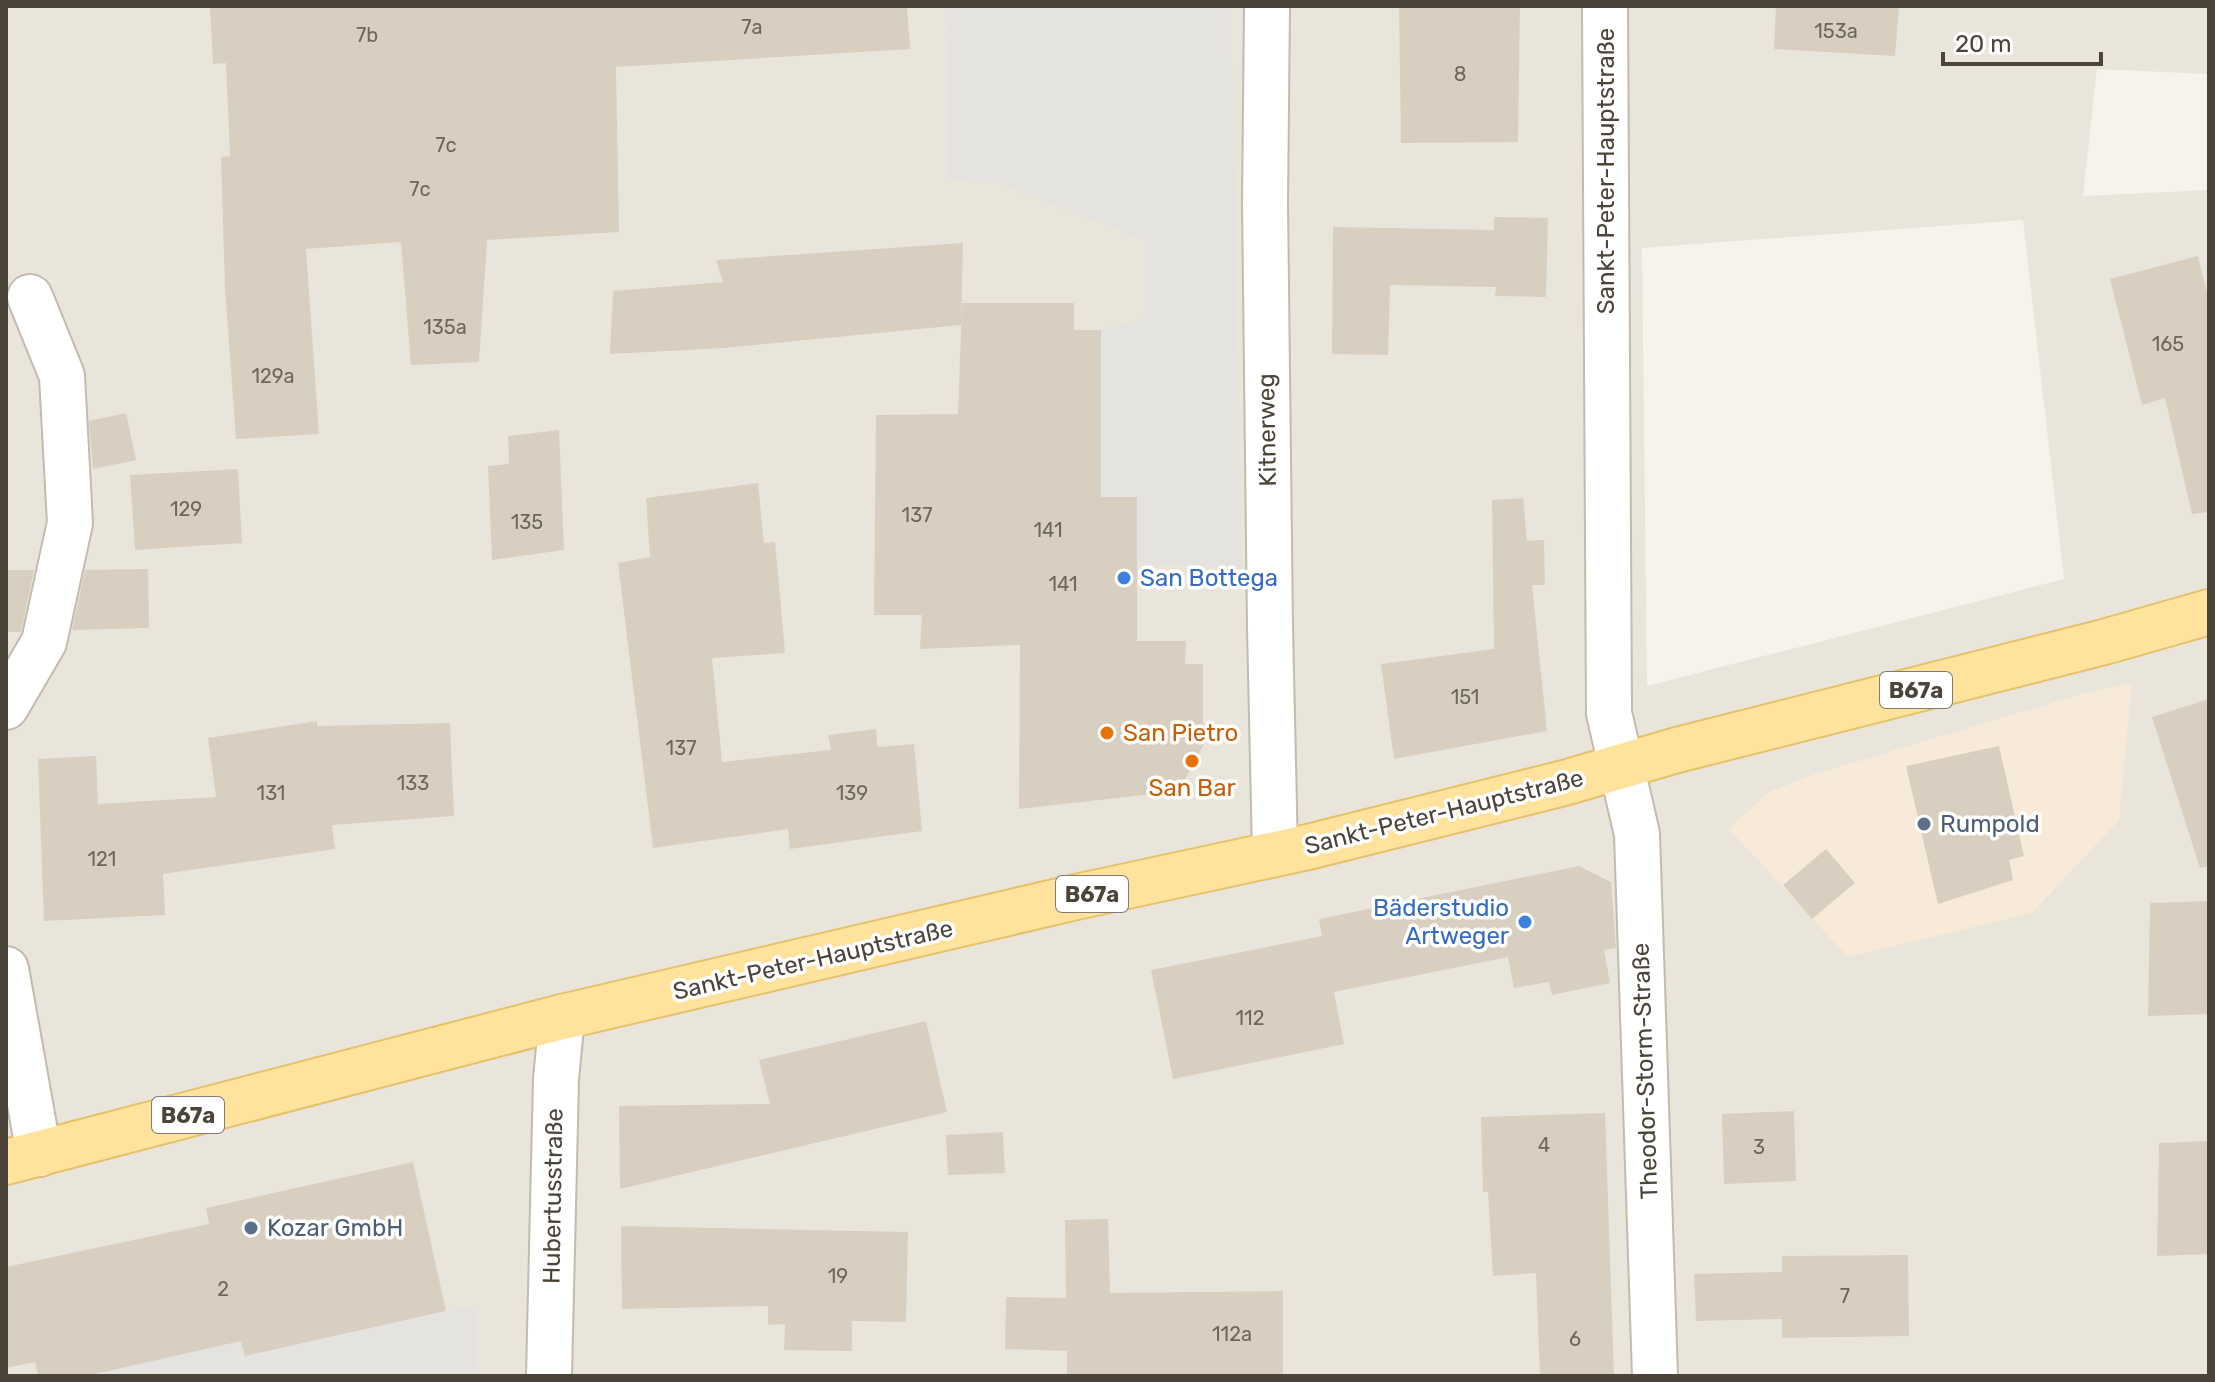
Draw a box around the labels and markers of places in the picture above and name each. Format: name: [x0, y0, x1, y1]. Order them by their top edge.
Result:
place label: San Bottega: [1140, 564, 1278, 592]
marker: San Bottega: [1115, 569, 1133, 587]
place label: San Pietro: [1123, 719, 1238, 747]
marker: San Pietro: [1098, 724, 1116, 742]
marker: San Bar: [1183, 752, 1201, 770]
place label: San Bar: [1149, 774, 1236, 802]
place label: Rumpold: [1940, 810, 2040, 838]
marker: Rumpold: [1915, 815, 1933, 833]
place label: Bäderstudio Artweger: [1373, 894, 1509, 950]
marker: Bäderstudio Artweger: [1516, 913, 1534, 931]
place label: Kozar GmbH: [267, 1214, 403, 1242]
marker: Kozar GmbH: [242, 1219, 260, 1237]

